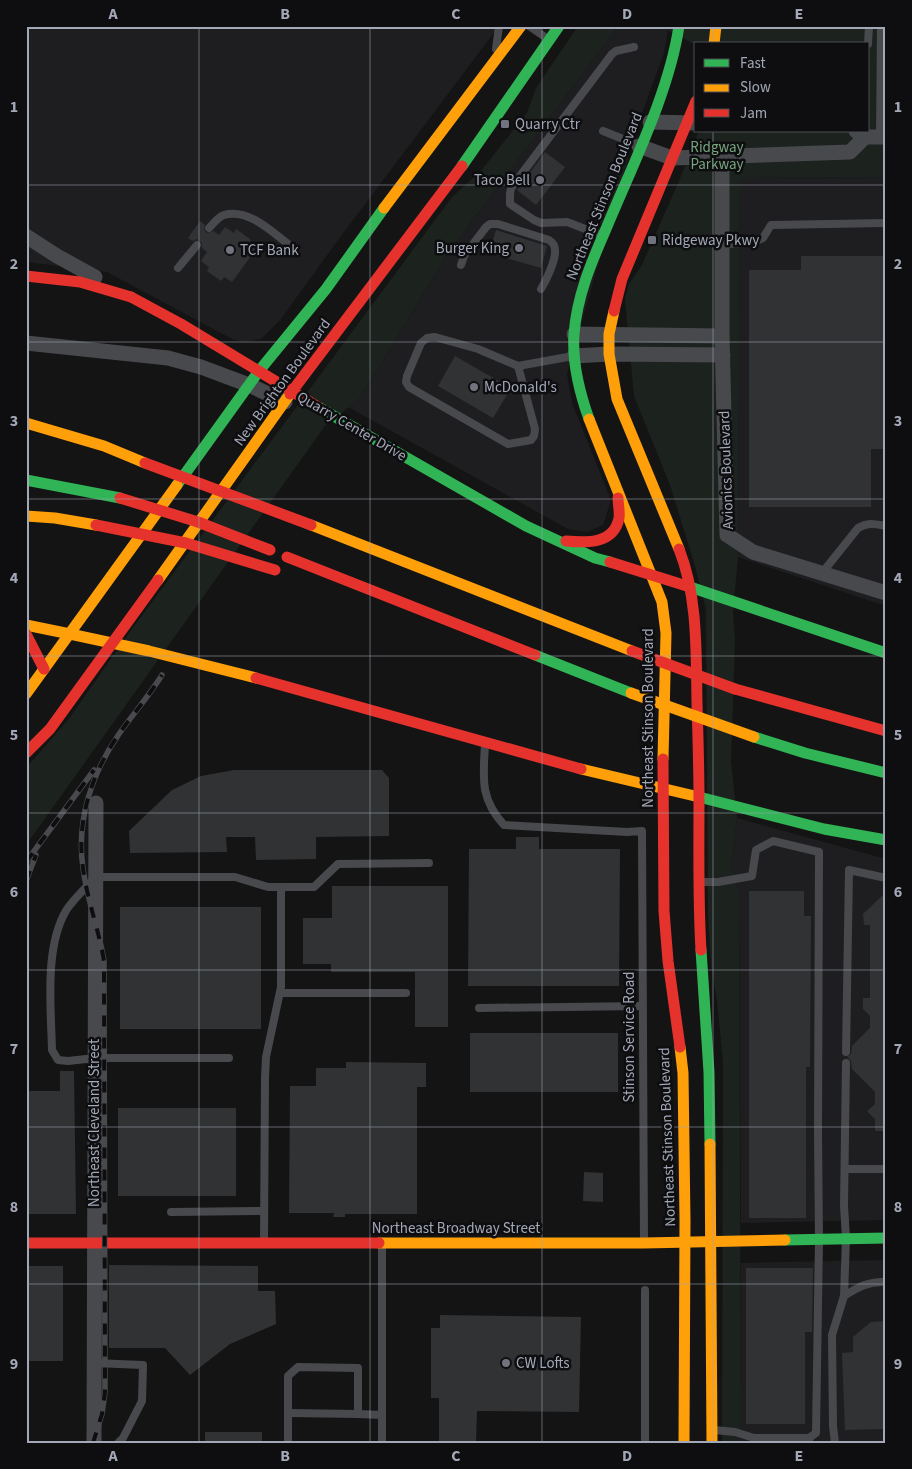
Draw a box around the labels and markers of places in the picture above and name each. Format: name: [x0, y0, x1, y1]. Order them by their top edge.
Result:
place label: Quarry Ctr: [515, 114, 581, 135]
marker: Quarry Ctr: [499, 118, 511, 130]
place label: Taco Bell: [474, 170, 530, 191]
marker: Taco Bell: [534, 174, 546, 186]
place label: Ridgeway Pkwy: [662, 230, 759, 251]
marker: Ridgeway Pkwy: [646, 234, 658, 246]
place label: Burger King: [436, 238, 509, 259]
place label: TCF Bank: [240, 240, 299, 261]
marker: Burger King: [513, 242, 525, 254]
marker: TCF Bank: [224, 244, 236, 256]
place label: McDonald's: [484, 377, 557, 398]
marker: McDonald's: [468, 381, 480, 393]
place label: CW Lofts: [516, 1353, 570, 1374]
marker: CW Lofts: [500, 1357, 512, 1369]

